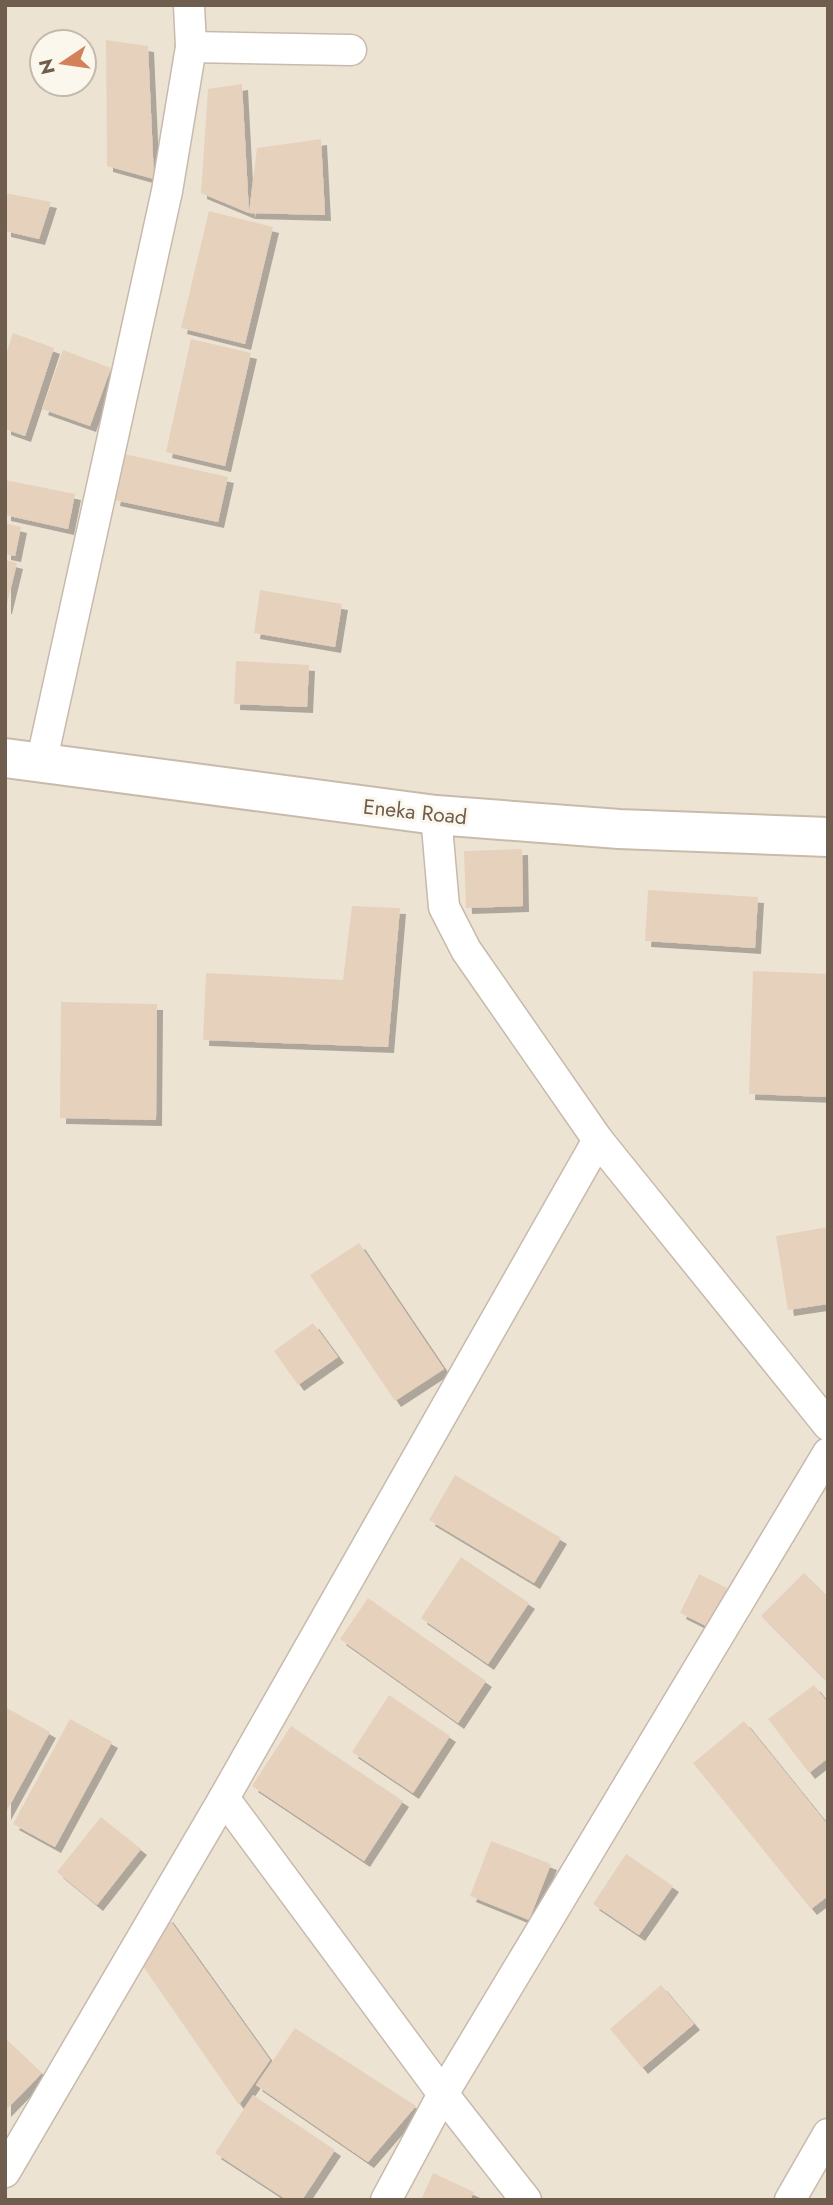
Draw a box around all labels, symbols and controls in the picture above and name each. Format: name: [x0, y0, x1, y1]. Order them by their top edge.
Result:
north arrow: [28, 28, 98, 98]
text: N: [32, 56, 62, 77]
street label: Eneka Road: [362, 792, 468, 832]

